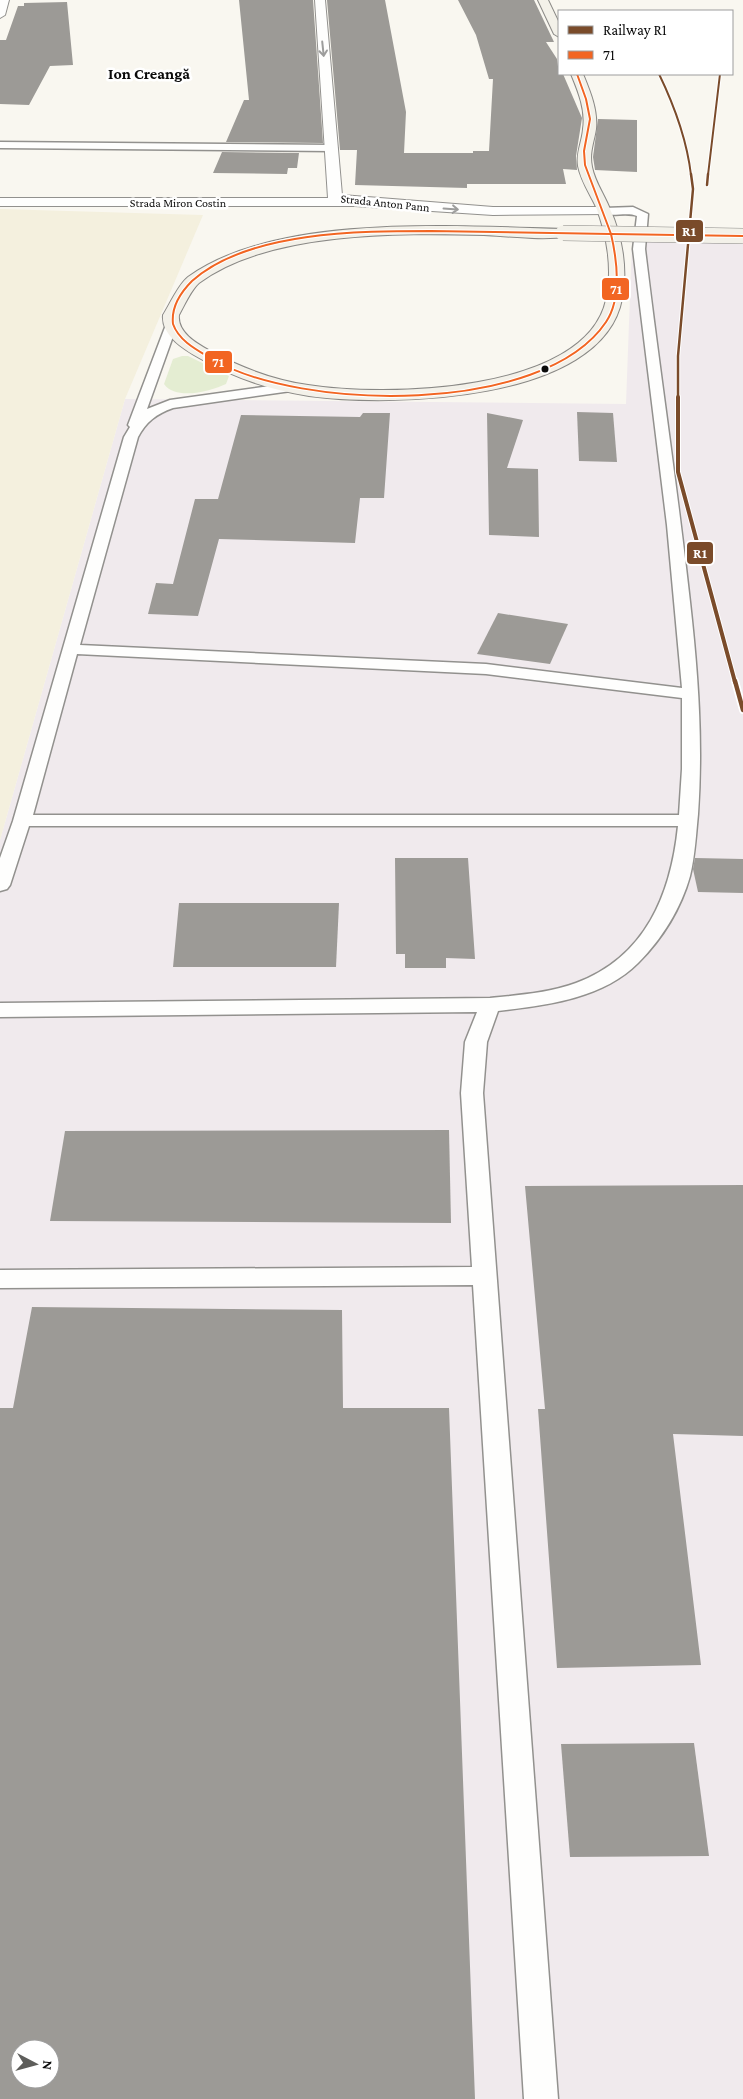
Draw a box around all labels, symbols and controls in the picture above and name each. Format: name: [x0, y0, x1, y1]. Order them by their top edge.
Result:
legend: [558, 10, 733, 75]
text: Railway R1: [603, 22, 667, 39]
one-way arrow: [318, 40, 328, 56]
text: 71: [603, 47, 615, 63]
district label: Ion Creangă: [108, 65, 190, 82]
street label: Strada Anton Pann: [340, 191, 431, 215]
street label: Strada Miron Costin: [130, 196, 227, 210]
one-way arrow: [443, 204, 459, 213]
line badge: R1: [675, 219, 704, 243]
text: R1: [682, 223, 696, 239]
line badge: 71: [601, 277, 630, 301]
text: 71: [610, 281, 622, 297]
line badge: 71: [204, 350, 233, 374]
text: 71: [212, 354, 224, 370]
unlabelled marker: [540, 364, 550, 374]
line badge: R1: [686, 541, 714, 565]
text: R1: [693, 545, 707, 561]
north arrow: [10, 2039, 60, 2089]
text: N: [39, 2060, 56, 2071]

